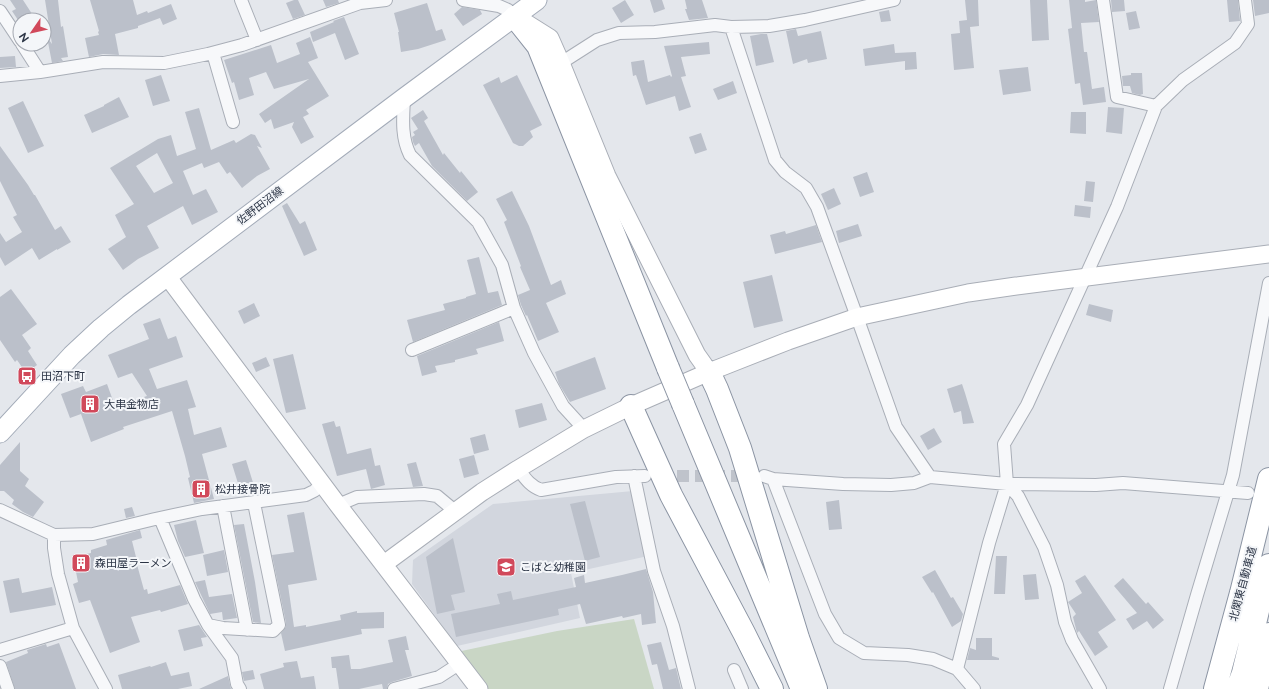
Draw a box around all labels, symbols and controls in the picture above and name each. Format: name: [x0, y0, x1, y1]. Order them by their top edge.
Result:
north arrow: [12, 12, 52, 52]
text: N: [16, 30, 32, 44]
street label: 佐野田沼線: [234, 184, 286, 228]
bus stop icon: 田沼下町: [16, 365, 38, 387]
place label: 田沼下町: [41, 370, 85, 383]
building icon: 大串金物店: [79, 393, 101, 415]
place label: 大串金物店: [104, 398, 159, 411]
building icon: 松井接骨院: [190, 478, 212, 500]
place label: 松井接骨院: [215, 483, 270, 496]
street label: 北関東自動車道: [1227, 545, 1259, 623]
building icon: 森田屋ラーメン: [70, 552, 92, 574]
school or university icon: こばと幼稚園: [495, 556, 517, 578]
place label: 森田屋ラーメン: [95, 557, 172, 570]
place label: こばと幼稚園: [520, 561, 586, 574]

